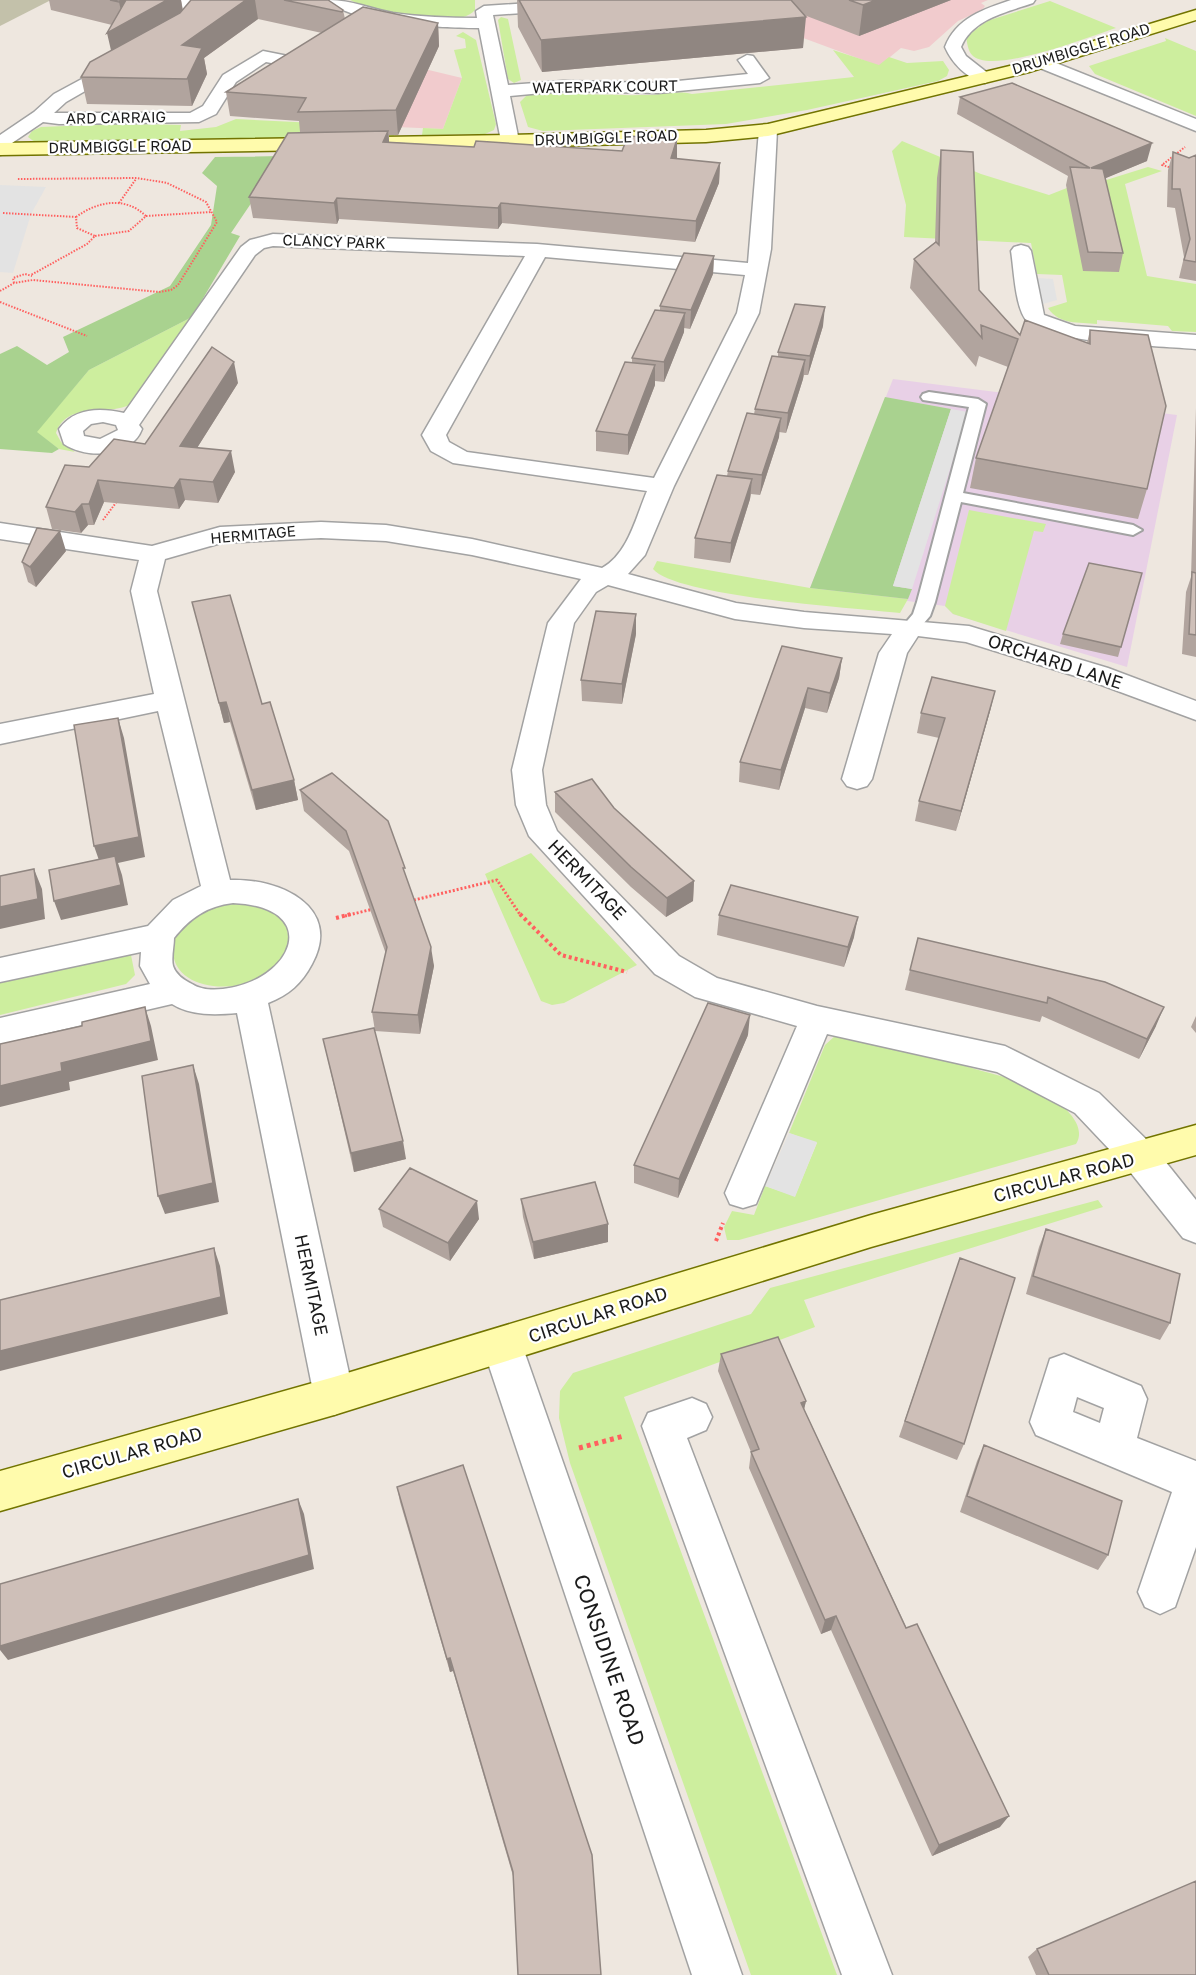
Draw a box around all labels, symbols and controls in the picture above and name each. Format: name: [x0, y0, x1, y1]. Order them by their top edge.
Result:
street label: DRUMBIGGLE ROAD: [1010, 18, 1152, 78]
street label: WATERPARK COURT: [532, 76, 678, 96]
street label: ARD CARRAIG: [66, 107, 166, 127]
street label: DRUMBIGGLE ROAD: [534, 126, 678, 148]
street label: DRUMBIGGLE ROAD: [48, 136, 192, 156]
street label: CLANCY PARK: [282, 230, 386, 252]
street label: HERMITAGE: [209, 521, 297, 547]
street label: ORCHARD LANE: [985, 629, 1125, 693]
street label: HERMITAGE: [544, 835, 631, 924]
street label: CIRCULAR ROAD: [991, 1148, 1137, 1206]
street label: HERMITAGE: [290, 1232, 333, 1338]
street label: CIRCULAR ROAD: [525, 1281, 670, 1347]
street label: CIRCULAR ROAD: [59, 1421, 204, 1483]
street label: CONSIDINE ROAD: [568, 1571, 651, 1749]

